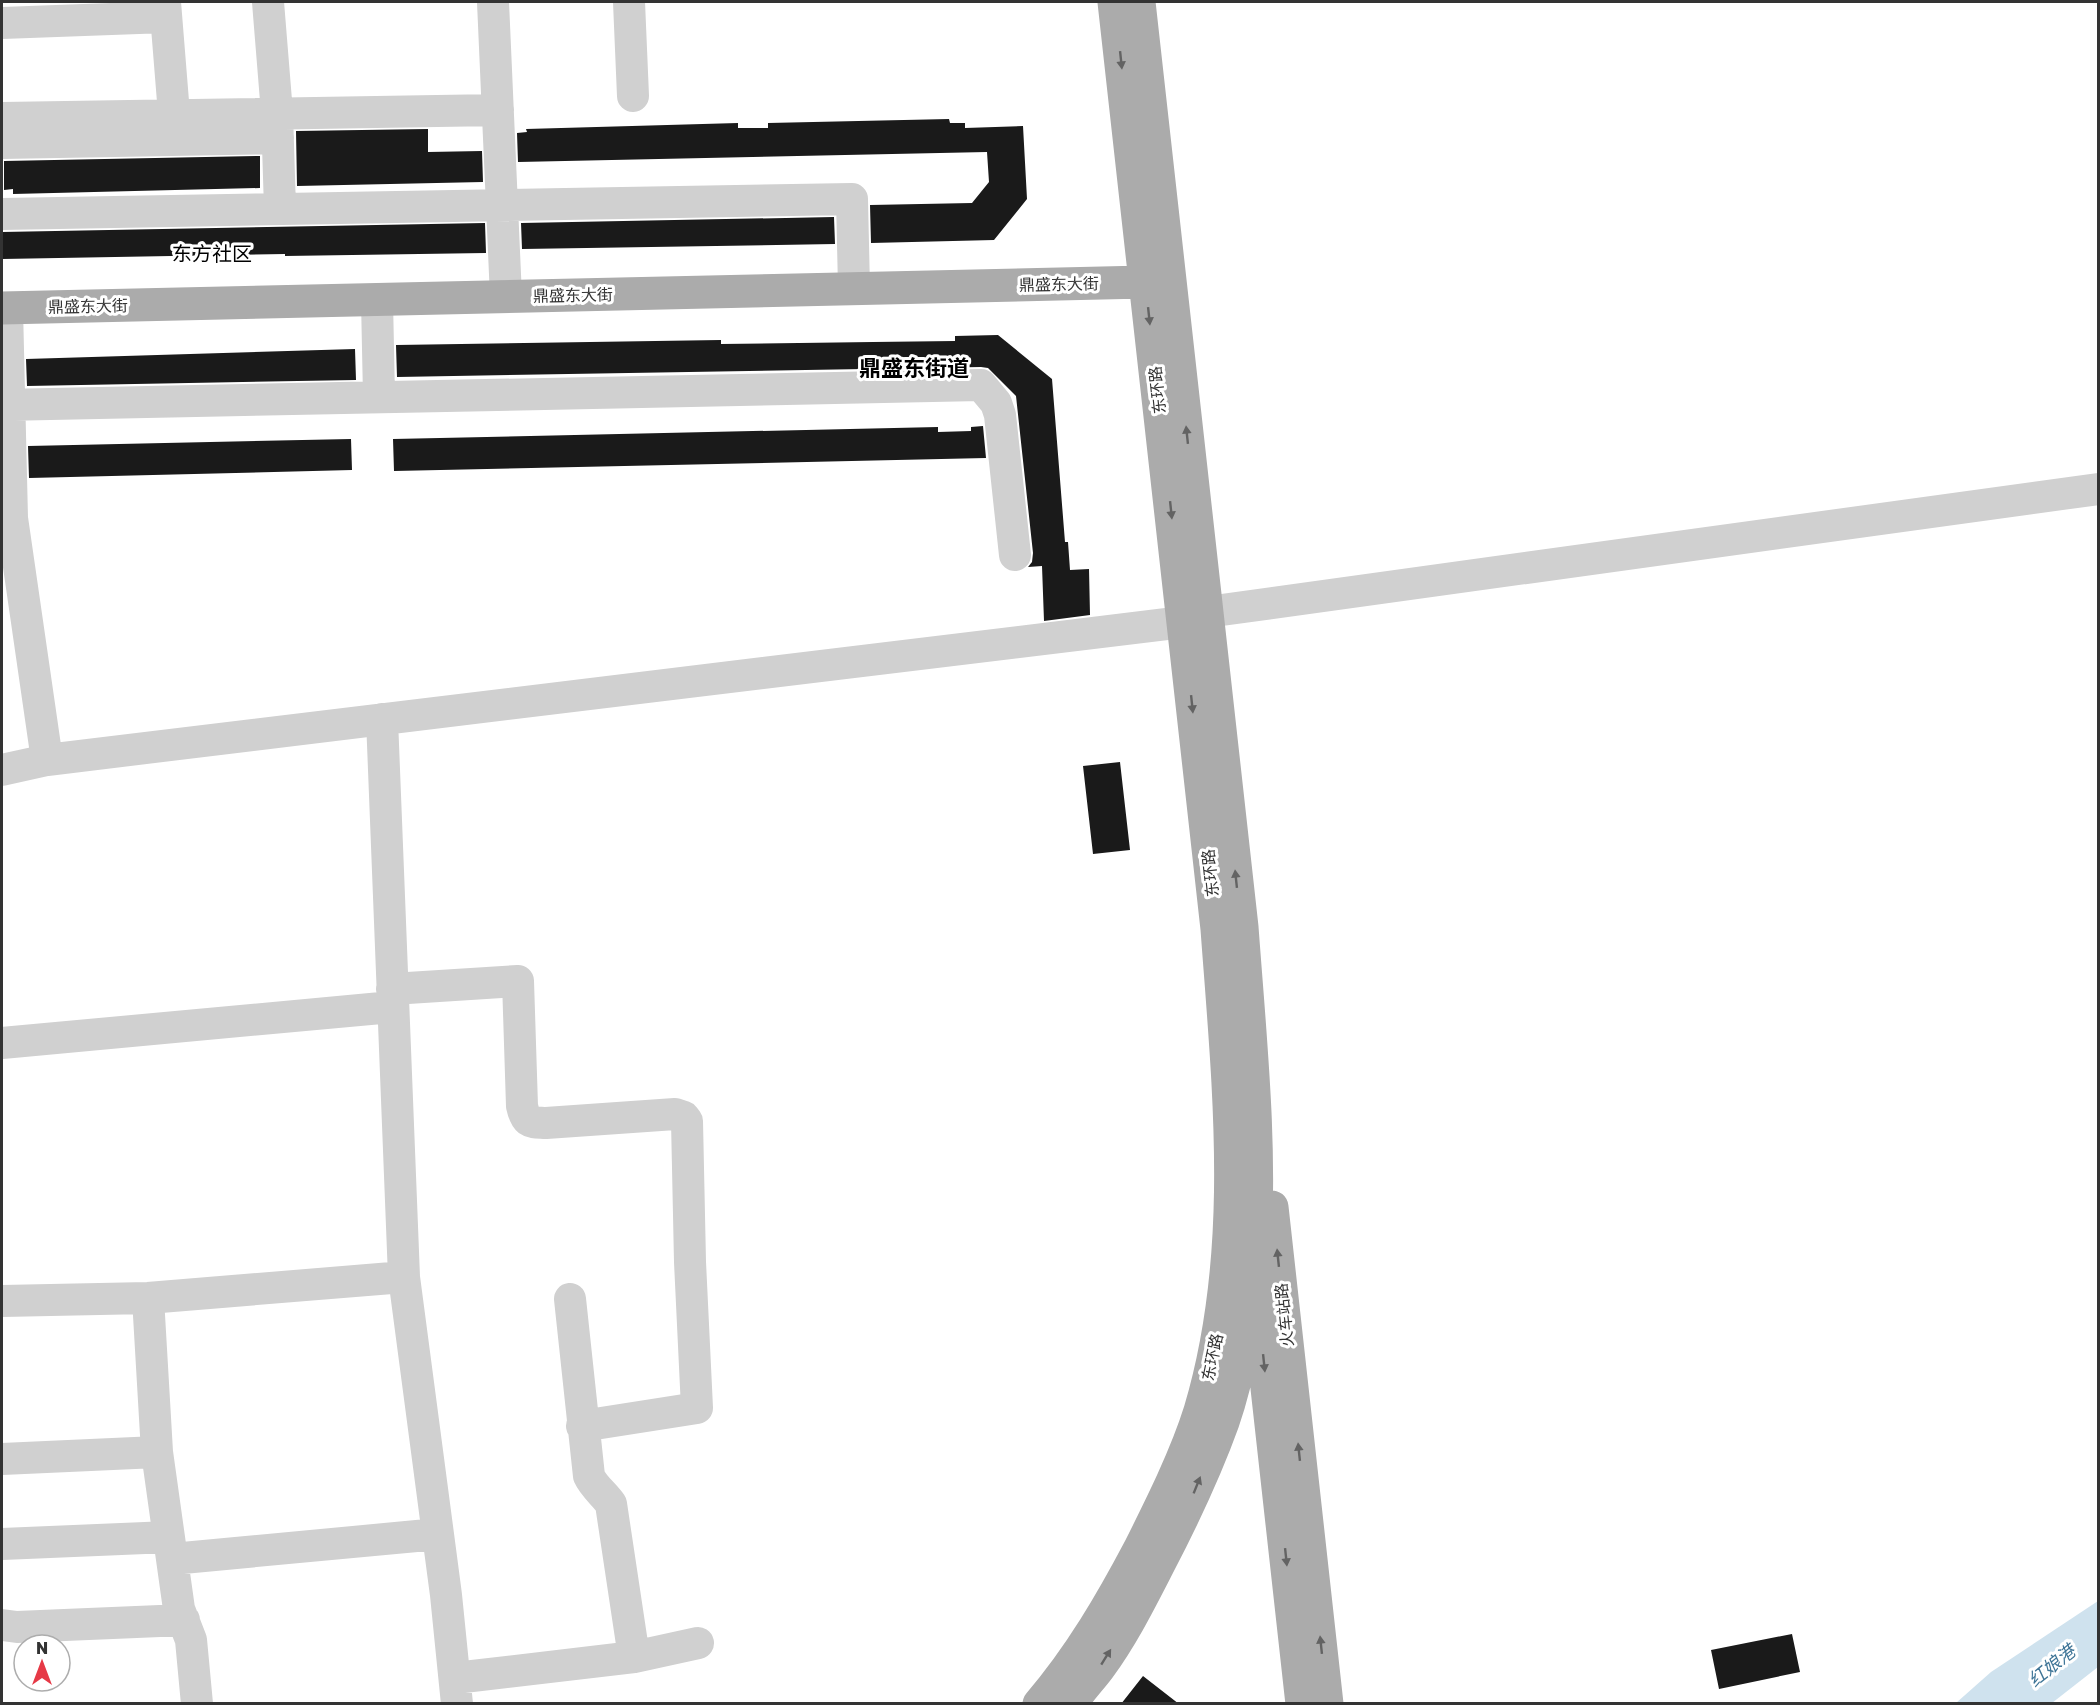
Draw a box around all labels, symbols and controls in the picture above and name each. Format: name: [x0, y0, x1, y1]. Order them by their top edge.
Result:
one-way arrow: [1116, 50, 1125, 69]
district label: 东方社区: [172, 241, 252, 265]
street label: 鼎盛东大街: [1019, 273, 1099, 295]
street label: 鼎盛东大街: [533, 284, 613, 306]
street label: 鼎盛东大街: [48, 295, 128, 317]
one-way arrow: [1144, 307, 1154, 326]
district label: 鼎盛东街道: [859, 354, 969, 381]
street label: 东环路: [1145, 365, 1169, 415]
one-way arrow: [1182, 425, 1192, 444]
one-way arrow: [1166, 500, 1175, 519]
one-way arrow: [1187, 694, 1197, 713]
street label: 东环路: [1198, 848, 1222, 898]
one-way arrow: [1231, 869, 1241, 888]
one-way arrow: [1273, 1248, 1283, 1267]
street label: 火车站路: [1271, 1282, 1297, 1348]
street label: 东环路: [1197, 1331, 1227, 1383]
one-way arrow: [1259, 1354, 1269, 1373]
one-way arrow: [1294, 1442, 1304, 1461]
one-way arrow: [1193, 1476, 1202, 1494]
one-way arrow: [1281, 1548, 1290, 1567]
north arrow: [12, 1633, 72, 1693]
one-way arrow: [1316, 1636, 1326, 1655]
text: N: [36, 1638, 48, 1658]
water label: 红娘港: [2023, 1638, 2082, 1691]
one-way arrow: [1101, 1649, 1112, 1665]

